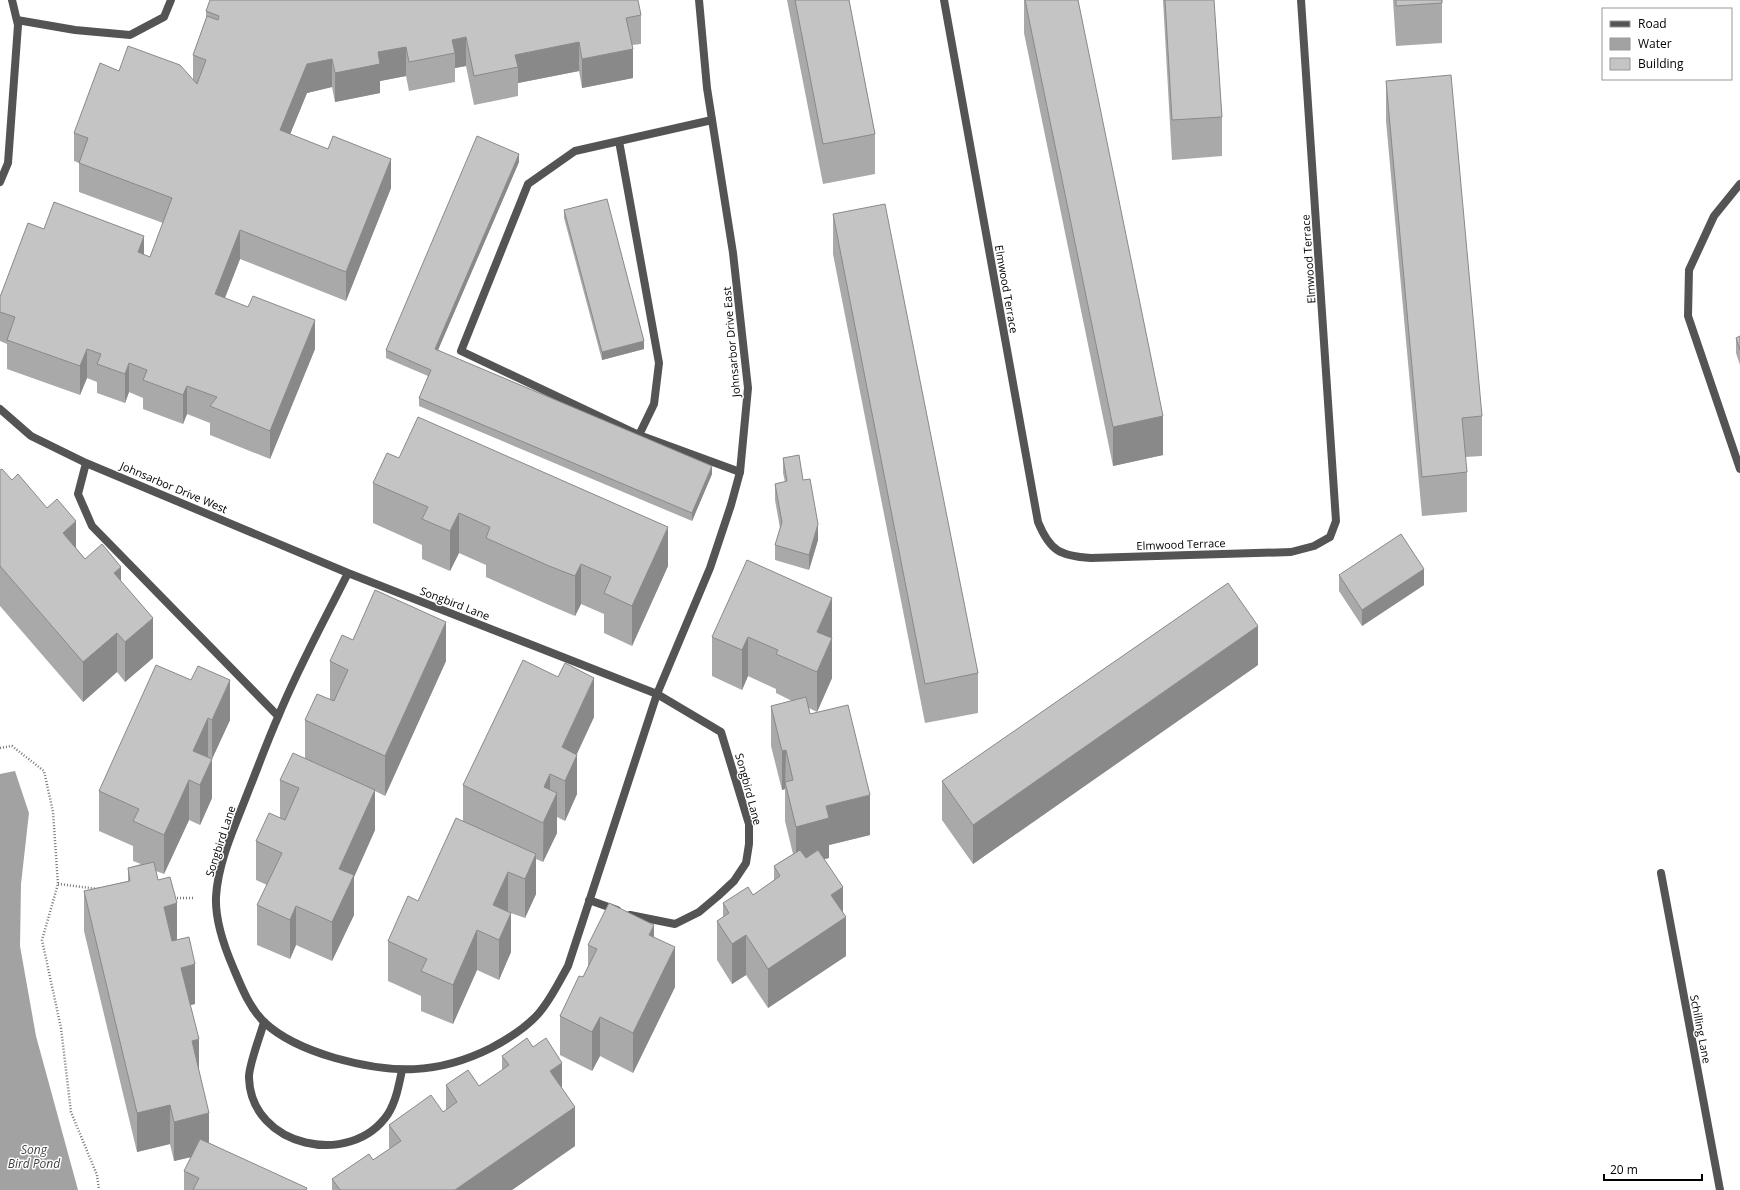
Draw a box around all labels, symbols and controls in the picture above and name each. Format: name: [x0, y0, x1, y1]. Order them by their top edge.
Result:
legend: [1602, 8, 1732, 80]
text: Road: [1638, 15, 1667, 32]
text: Water: [1638, 35, 1672, 52]
text: Building: [1638, 55, 1684, 72]
street label: Elmwood Terrace: [1297, 214, 1319, 304]
street label: Elmwood Terrace: [992, 244, 1022, 334]
street label: Johnsarbor Drive East: [719, 286, 743, 399]
street label: Johnsarbor Drive West: [117, 457, 230, 516]
street label: Elmwood Terrace: [1136, 535, 1226, 553]
street label: Songbird Lane: [418, 583, 492, 623]
street label: Songbird Lane: [732, 751, 766, 827]
street label: Songbird Lane: [201, 804, 239, 878]
street label: Schilling Lane: [1687, 993, 1715, 1065]
water label: Song Bird Pond: [8, 1141, 61, 1172]
scale bar: [1604, 1156, 1702, 1182]
text: 20 m: [1610, 1161, 1638, 1178]

